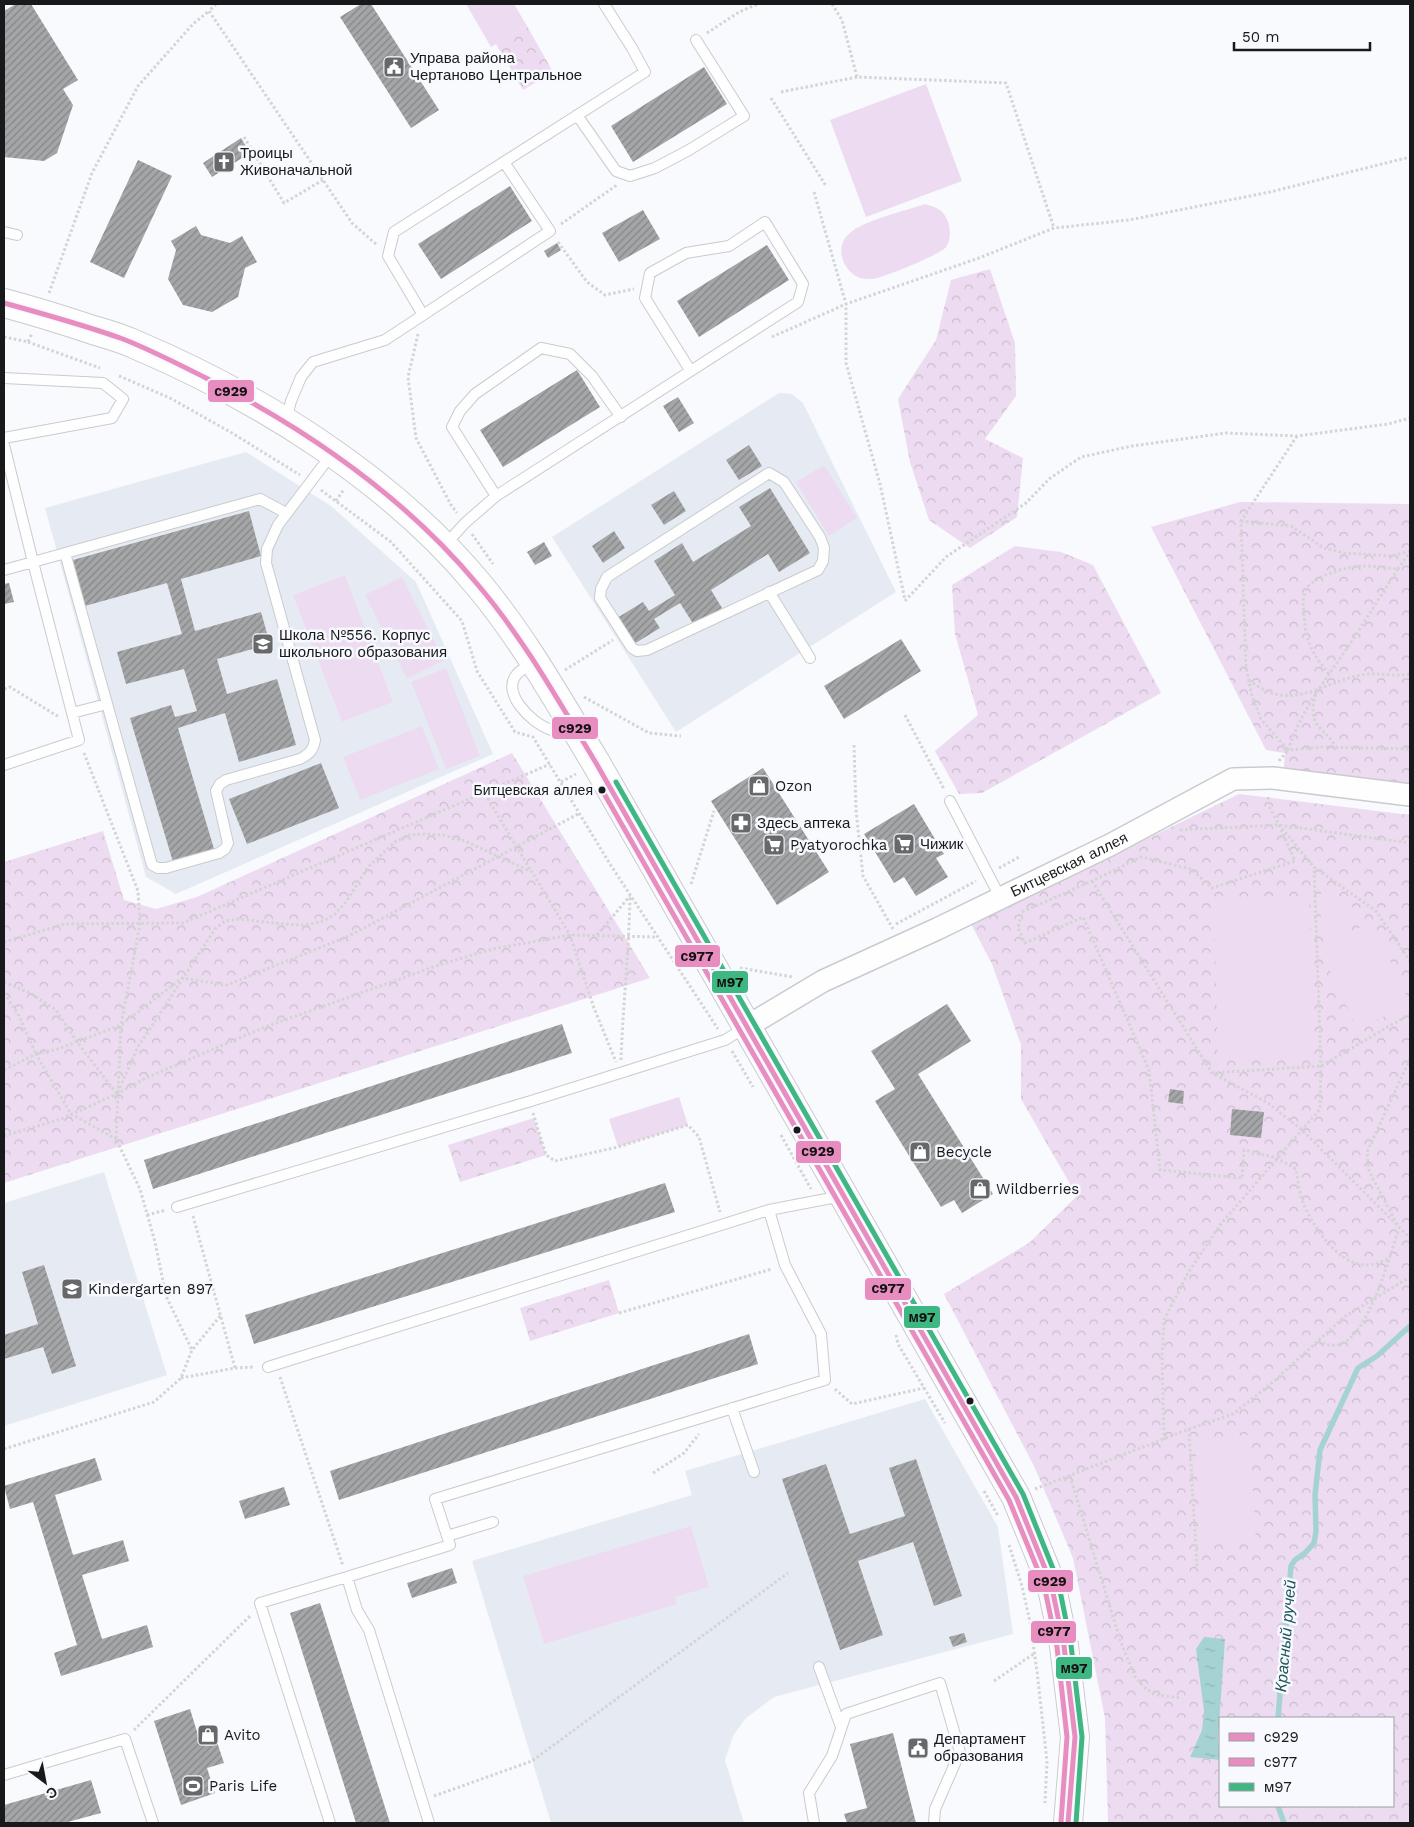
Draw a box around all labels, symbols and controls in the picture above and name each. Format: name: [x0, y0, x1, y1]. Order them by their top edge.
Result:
scale bar: [1234, 20, 1370, 52]
text: 50 m: [1242, 28, 1279, 46]
place label: Управа района Чертаново Центральное: [410, 49, 582, 84]
public building icon: Управа района Чертаново Центральное: [382, 55, 406, 79]
place label: Троицы Живоначальной: [240, 144, 352, 179]
church icon: Троицы Живоначальной: [212, 150, 236, 174]
line badge: с929: [207, 379, 255, 403]
text: с929: [214, 383, 248, 399]
place label: Школа №556. Корпус школьного образования: [279, 626, 447, 661]
school or university icon: Школа №556. Корпус школьного образования: [251, 632, 275, 656]
line badge: с929: [551, 716, 599, 740]
text: с929: [558, 720, 592, 736]
shop icon: Ozon: [747, 774, 771, 798]
place label: Ozon: [775, 777, 812, 795]
place label: Битцевская аллея: [474, 782, 593, 798]
marker: Битцевская аллея: [597, 785, 607, 795]
pharmacy icon: Здесь аптека: [729, 811, 753, 835]
place label: Здесь аптека: [757, 814, 851, 832]
street label: Битцевская аллея: [1008, 828, 1131, 901]
supermarket icon: Чижик: [892, 832, 916, 856]
supermarket icon: Pyatyorochka: [762, 833, 786, 857]
place label: Чижик: [920, 835, 964, 853]
place label: Pyatyorochka: [790, 836, 888, 854]
line badge: с977: [674, 944, 721, 968]
text: с977: [680, 948, 714, 964]
line badge: м97: [711, 970, 749, 994]
text: м97: [716, 974, 744, 990]
unlabelled marker: [792, 1125, 802, 1135]
line badge: с929: [795, 1140, 842, 1164]
shop icon: Becycle: [908, 1140, 932, 1164]
text: с929: [801, 1143, 835, 1159]
place label: Becycle: [936, 1143, 992, 1161]
shop icon: Wildberries: [968, 1177, 992, 1201]
place label: Wildberries: [996, 1180, 1079, 1198]
school or university icon: Kindergarten 897: [60, 1277, 84, 1301]
line badge: с977: [864, 1277, 912, 1301]
place label: Kindergarten 897: [88, 1280, 213, 1298]
text: с977: [871, 1280, 905, 1296]
line badge: м97: [903, 1305, 941, 1329]
text: м97: [908, 1309, 936, 1325]
unlabelled marker: [965, 1396, 975, 1406]
line badge: с929: [1027, 1569, 1074, 1593]
text: с929: [1033, 1573, 1067, 1589]
water label: Красный ручей: [1271, 1579, 1300, 1693]
line badge: с977: [1030, 1620, 1077, 1644]
text: с977: [1037, 1623, 1071, 1639]
line badge: м97: [1055, 1656, 1093, 1680]
text: м97: [1060, 1660, 1088, 1676]
legend: [1219, 1717, 1394, 1807]
shop icon: Avito: [196, 1723, 220, 1747]
place label: Avito: [224, 1726, 260, 1744]
text: с929: [1264, 1728, 1299, 1746]
place label: Департамент образования: [934, 1730, 1026, 1765]
public building icon: Департамент образования: [906, 1736, 930, 1760]
text: с977: [1264, 1753, 1297, 1771]
north arrow: [20, 1757, 70, 1807]
sports icon: Paris Life: [181, 1774, 205, 1798]
place label: Paris Life: [209, 1777, 277, 1795]
text: м97: [1264, 1778, 1292, 1796]
text: С: [43, 1784, 60, 1802]

